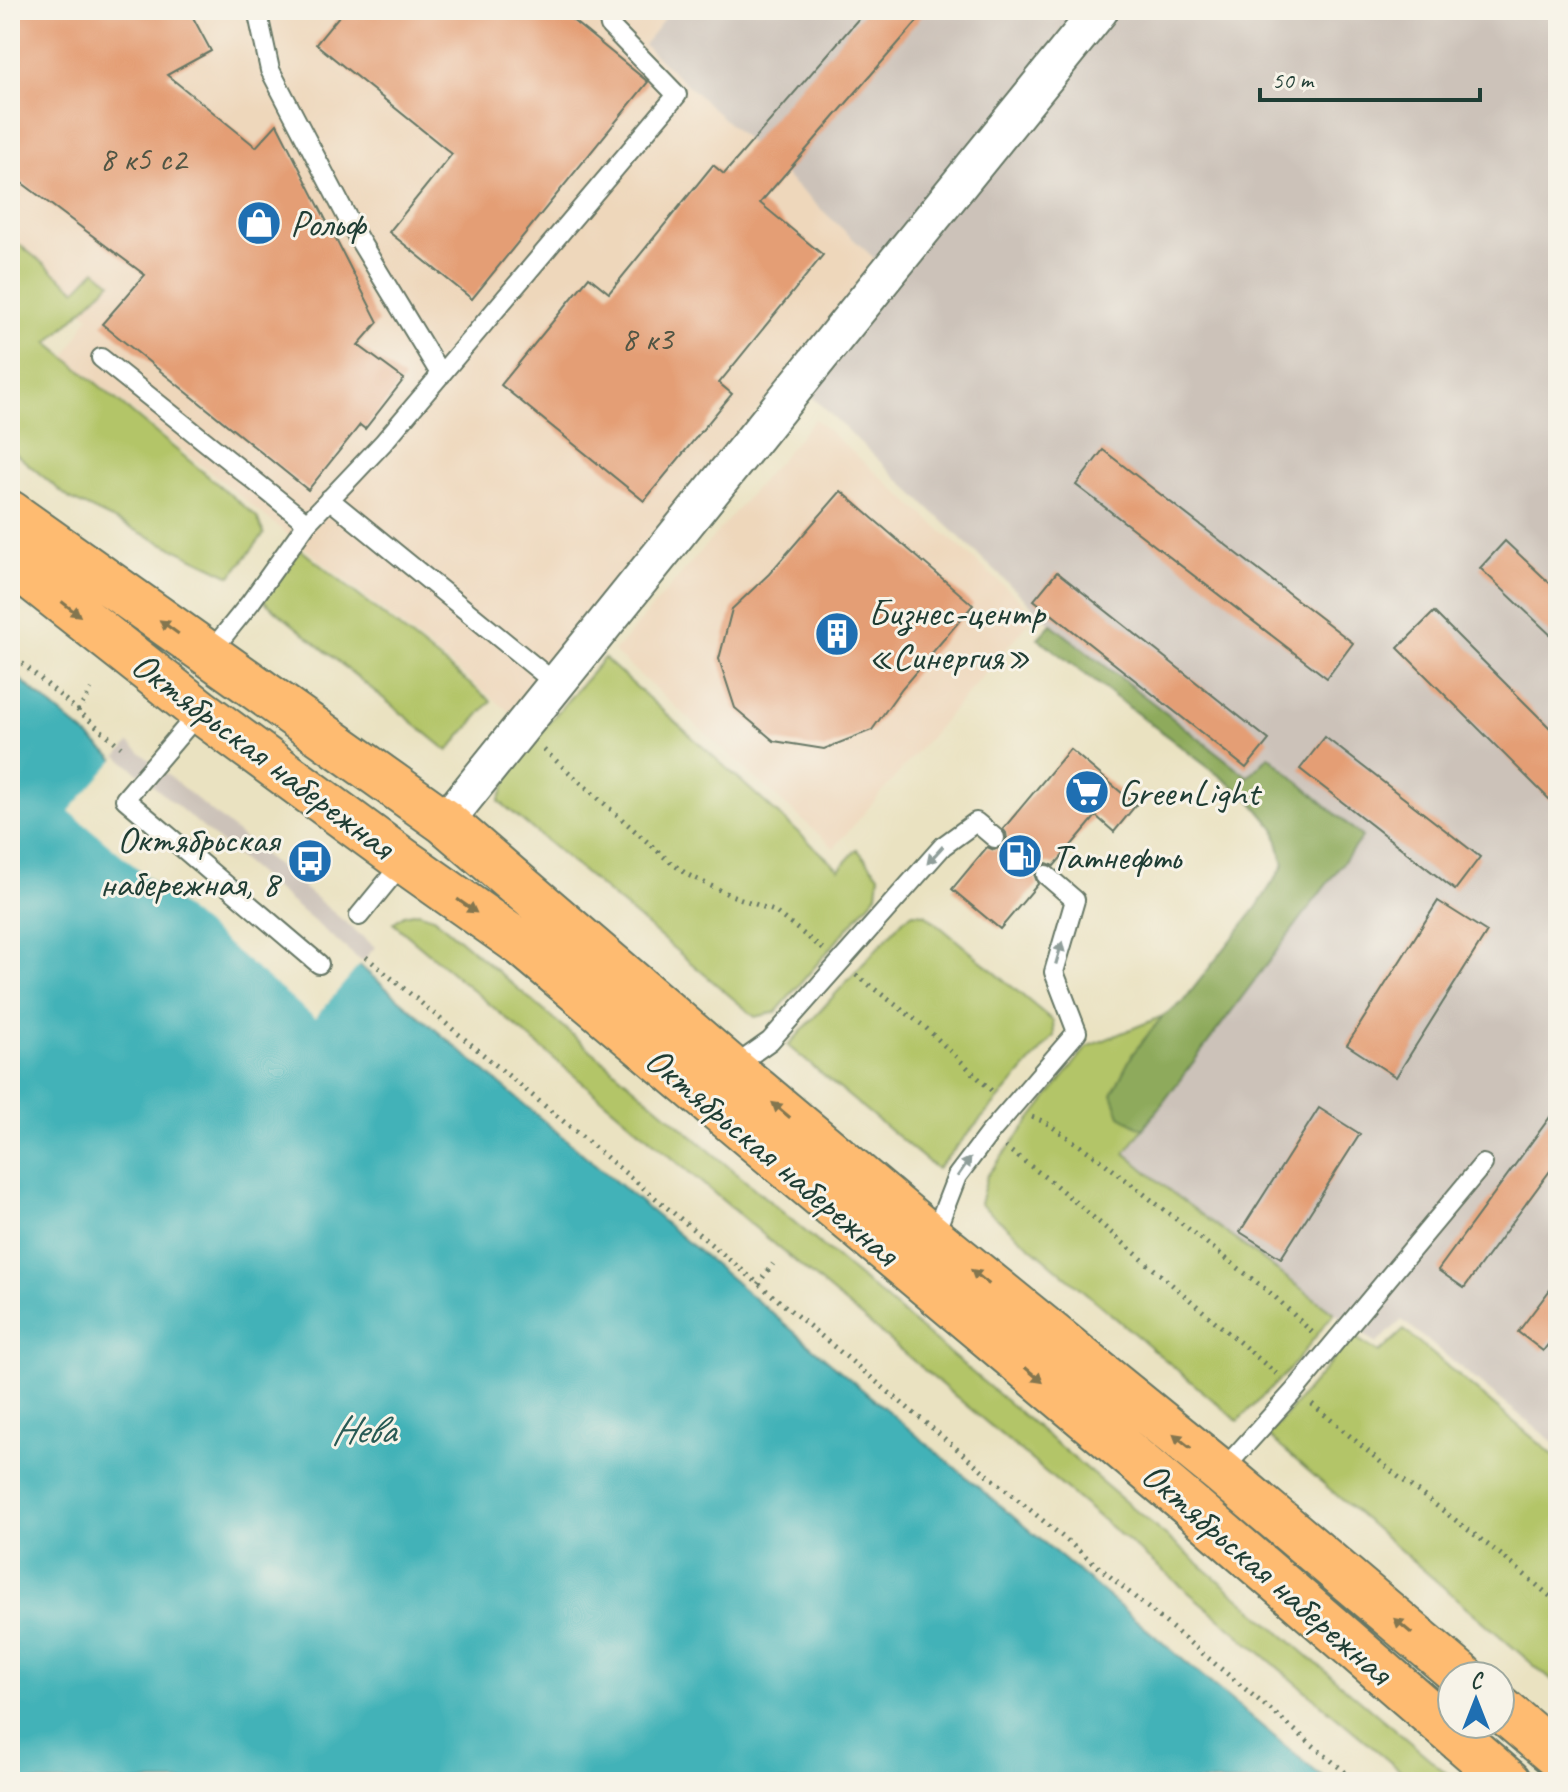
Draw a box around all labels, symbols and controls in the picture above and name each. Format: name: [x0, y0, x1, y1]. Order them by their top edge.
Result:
scale bar: [1260, 52, 1480, 102]
text: 50 m: [1272, 65, 1315, 95]
house number: 8 к5 с2: [100, 137, 189, 180]
shop icon: Рольф: [235, 199, 283, 247]
place label: Рольф: [290, 200, 368, 247]
house number: 8 к3: [621, 317, 675, 360]
place label: Бизнес-центр «Синергия»: [868, 589, 1047, 680]
one-way arrow: [61, 601, 81, 617]
building icon: Бизнес-центр «Синергия»: [813, 610, 861, 658]
one-way arrow: [158, 619, 180, 635]
street label: Октябрьская набережная: [122, 641, 406, 871]
supermarket icon: GreenLight: [1063, 768, 1111, 816]
place label: GreenLight: [1118, 769, 1262, 816]
place label: Октябрьская набережная, 8: [100, 816, 283, 907]
fuel station icon: Татнефть: [996, 832, 1044, 880]
place label: Татнефть: [1051, 833, 1183, 880]
bus stop icon: Октябрьская набережная, 8: [286, 837, 334, 885]
one-way arrow: [927, 846, 945, 865]
one-way arrow: [457, 898, 478, 913]
one-way arrow: [1054, 941, 1066, 966]
street label: Октябрьская набережная: [636, 1036, 911, 1278]
one-way arrow: [771, 1102, 791, 1119]
one-way arrow: [956, 1156, 972, 1178]
one-way arrow: [970, 1268, 991, 1285]
one-way arrow: [1024, 1366, 1044, 1383]
water label: Нева: [331, 1405, 399, 1455]
one-way arrow: [1172, 1433, 1192, 1449]
street label: Октябрьская набережная: [1132, 1451, 1404, 1697]
one-way arrow: [1393, 1618, 1413, 1635]
north arrow: [1436, 1660, 1516, 1740]
text: С: [1471, 1667, 1485, 1695]

